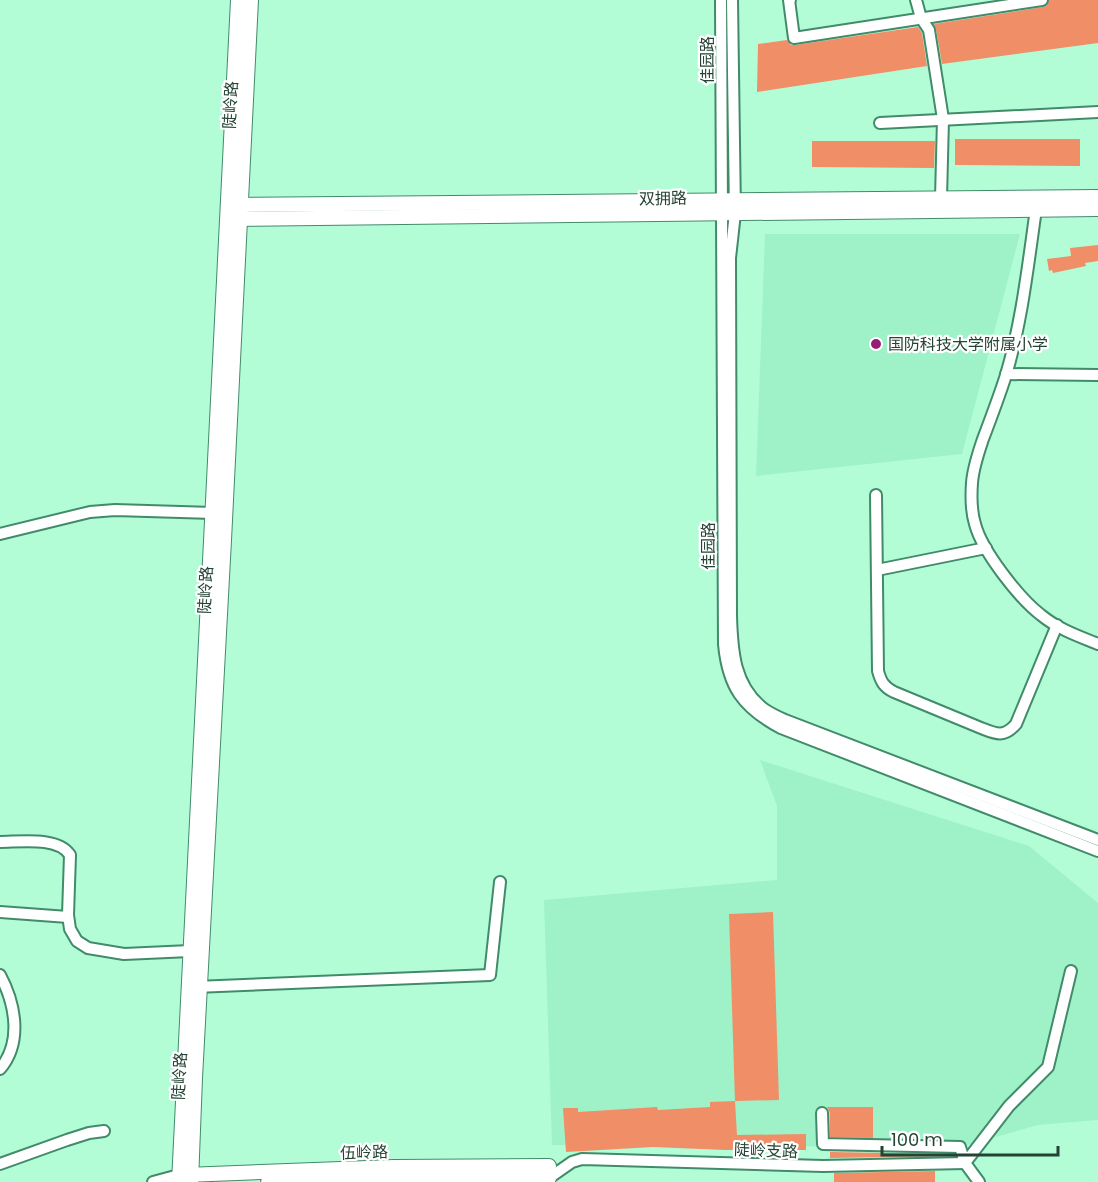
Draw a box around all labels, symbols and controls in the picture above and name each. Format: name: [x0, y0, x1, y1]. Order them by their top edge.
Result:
street label: 佳园路: [696, 36, 719, 84]
street label: 陡岭路: [218, 80, 243, 130]
street label: 双拥路: [639, 187, 687, 210]
place label: 国防科技大学附属小学: [888, 333, 1048, 356]
marker: 国防科技大学附属小学: [869, 337, 883, 351]
street label: 佳园路: [697, 522, 720, 570]
street label: 陡岭路: [193, 565, 218, 615]
street label: 陡岭路: [167, 1051, 192, 1101]
scale bar: [882, 1119, 1058, 1157]
text: 100 m: [891, 1127, 943, 1152]
street label: 陡岭支路: [734, 1138, 798, 1163]
street label: 伍岭路: [340, 1140, 388, 1165]

